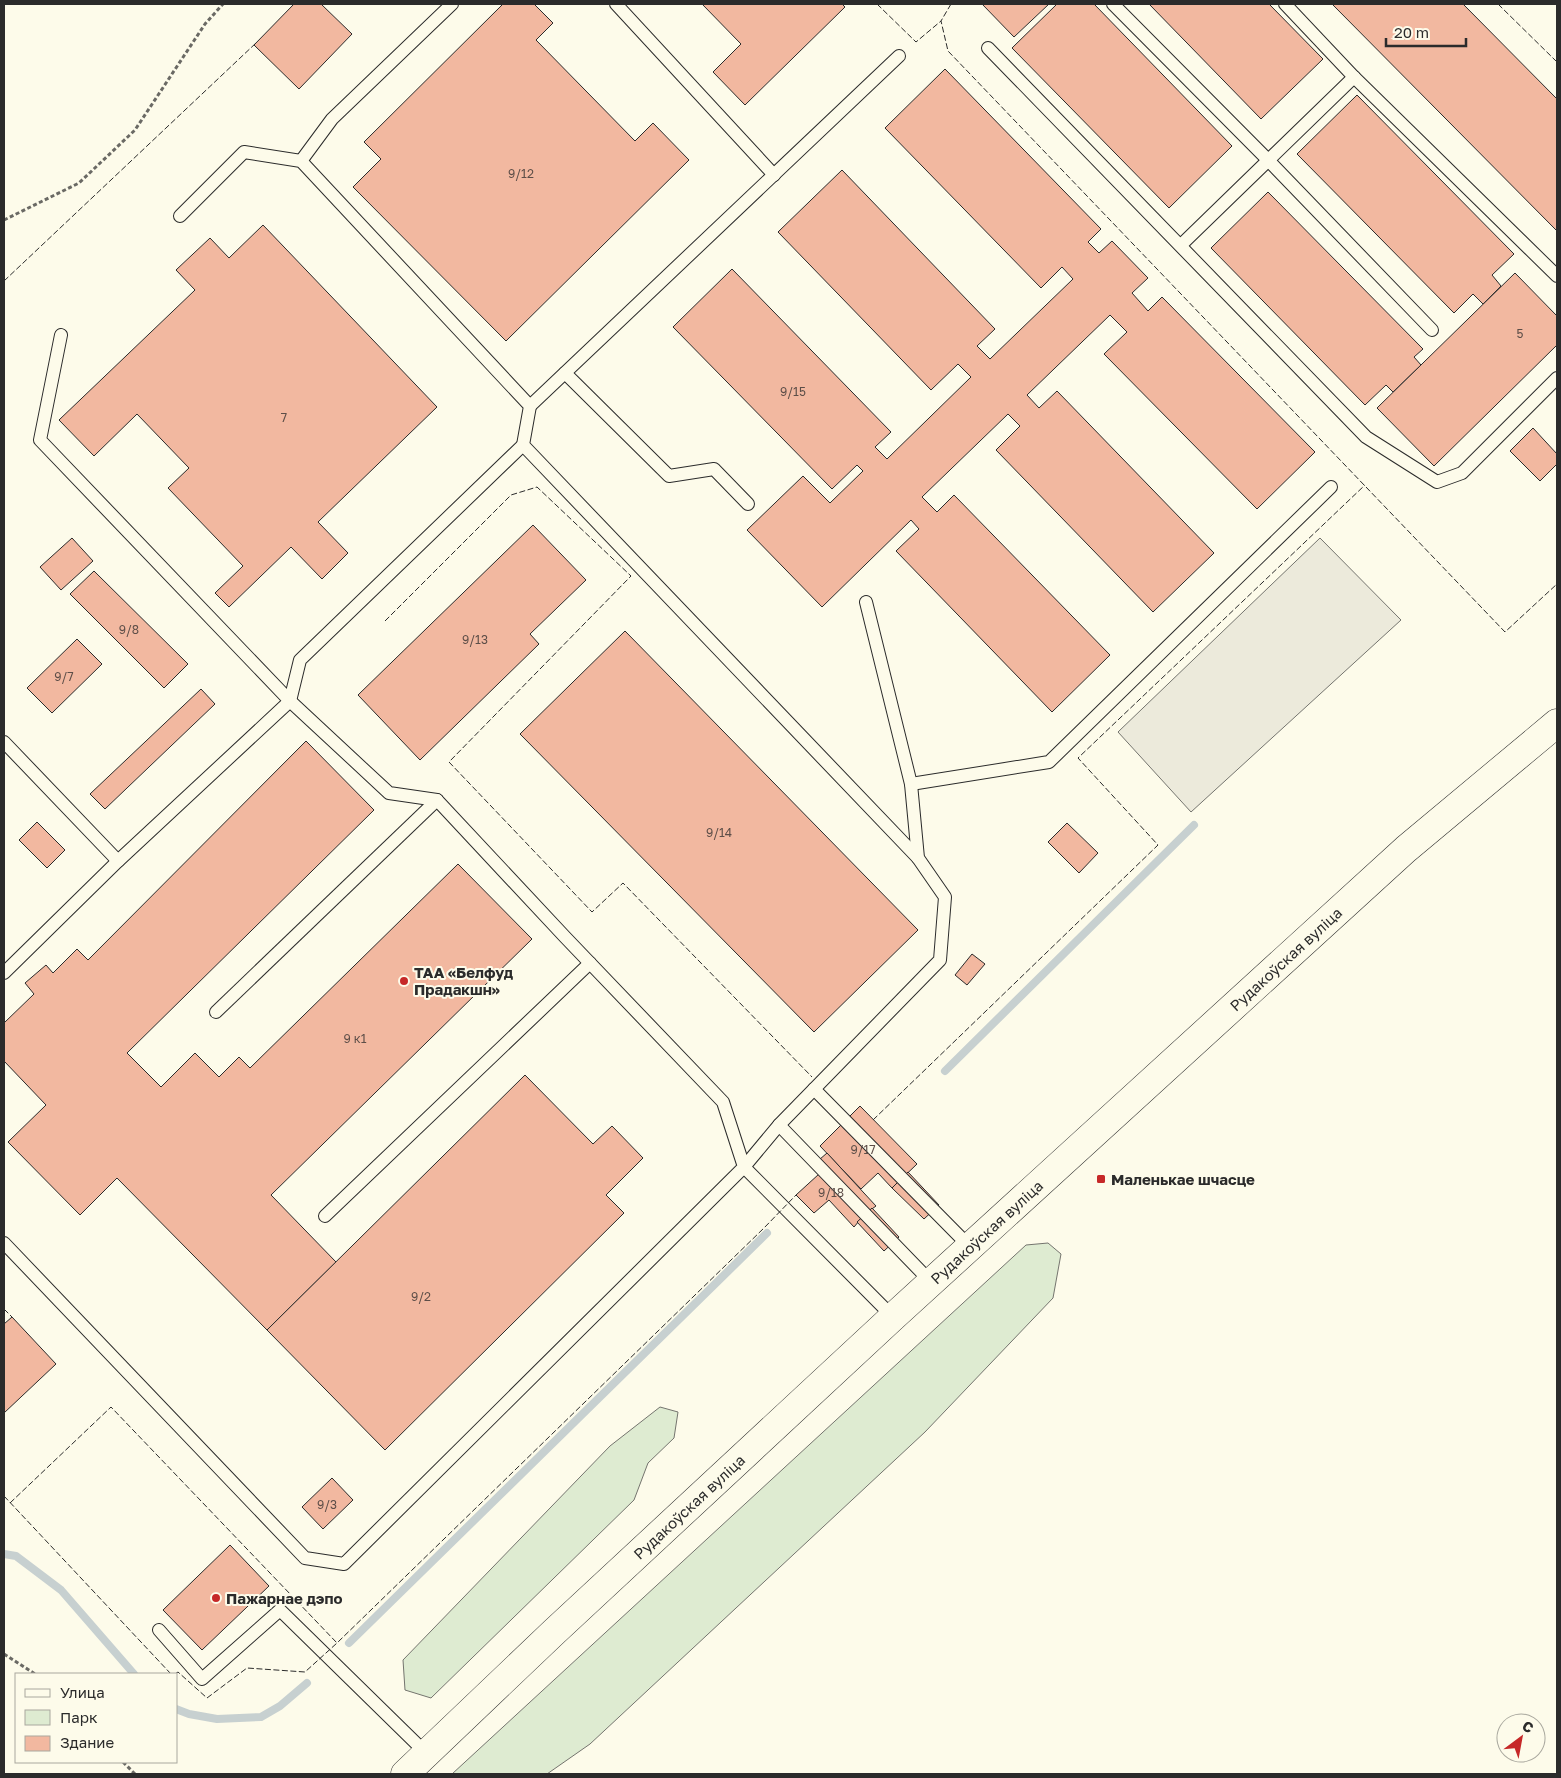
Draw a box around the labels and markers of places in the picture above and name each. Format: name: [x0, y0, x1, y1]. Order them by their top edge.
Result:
place label: ТАА «Белфуд Прадакшн»: [414, 963, 514, 998]
marker: ТАА «Белфуд Прадакшн»: [398, 975, 410, 987]
place label: Маленькае шчасце: [1111, 1170, 1255, 1188]
marker: Маленькае шчасце: [1095, 1173, 1107, 1185]
place label: Пажарнае дэпо: [226, 1589, 342, 1607]
marker: Пажарнае дэпо: [210, 1592, 222, 1604]

